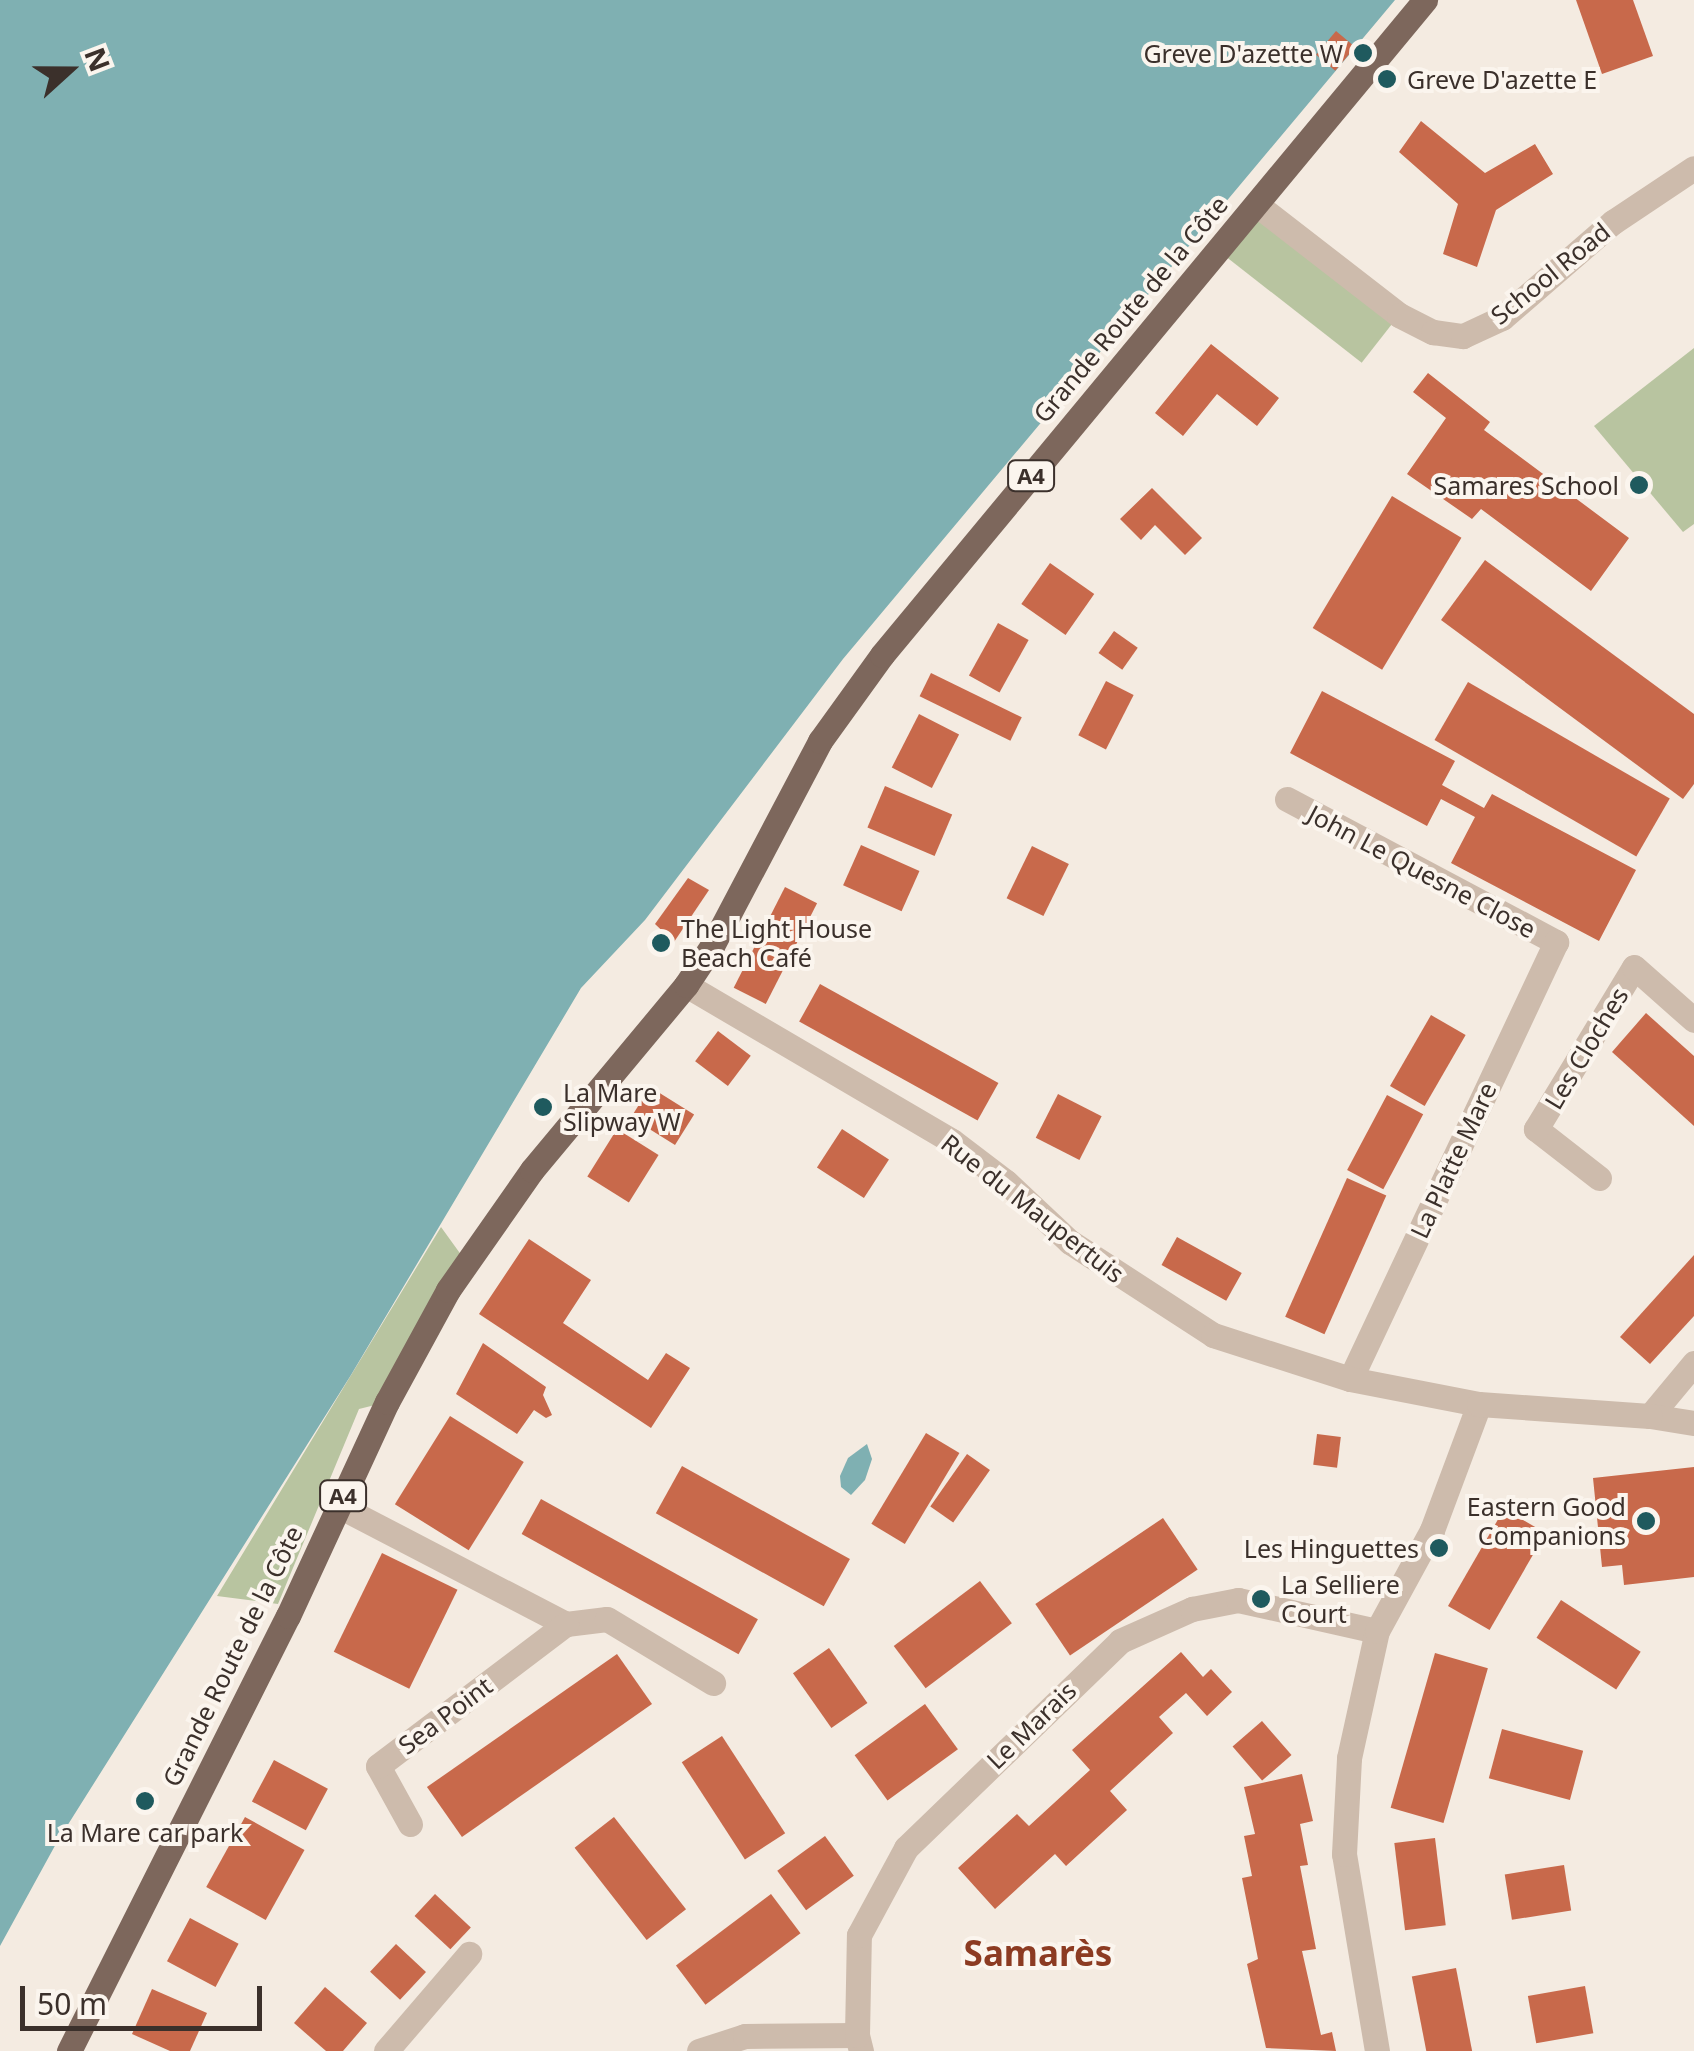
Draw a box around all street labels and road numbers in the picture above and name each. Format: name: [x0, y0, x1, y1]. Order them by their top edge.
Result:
street label: Grande Route de la Côte: [1027, 190, 1233, 428]
street label: School Road: [1484, 216, 1616, 330]
road number: A4: [1006, 459, 1056, 493]
street label: John Le Quesne Close: [1303, 798, 1541, 944]
street label: Les Cloches: [1538, 982, 1634, 1114]
street label: La Platte Mare: [1404, 1077, 1502, 1243]
street label: Rue du Maupertuis: [936, 1127, 1130, 1289]
road number: A4: [318, 1479, 368, 1513]
street label: Grande Route de la Côte: [156, 1521, 308, 1791]
street label: Sea Point: [392, 1670, 498, 1760]
street label: Le Marais: [980, 1675, 1082, 1775]

